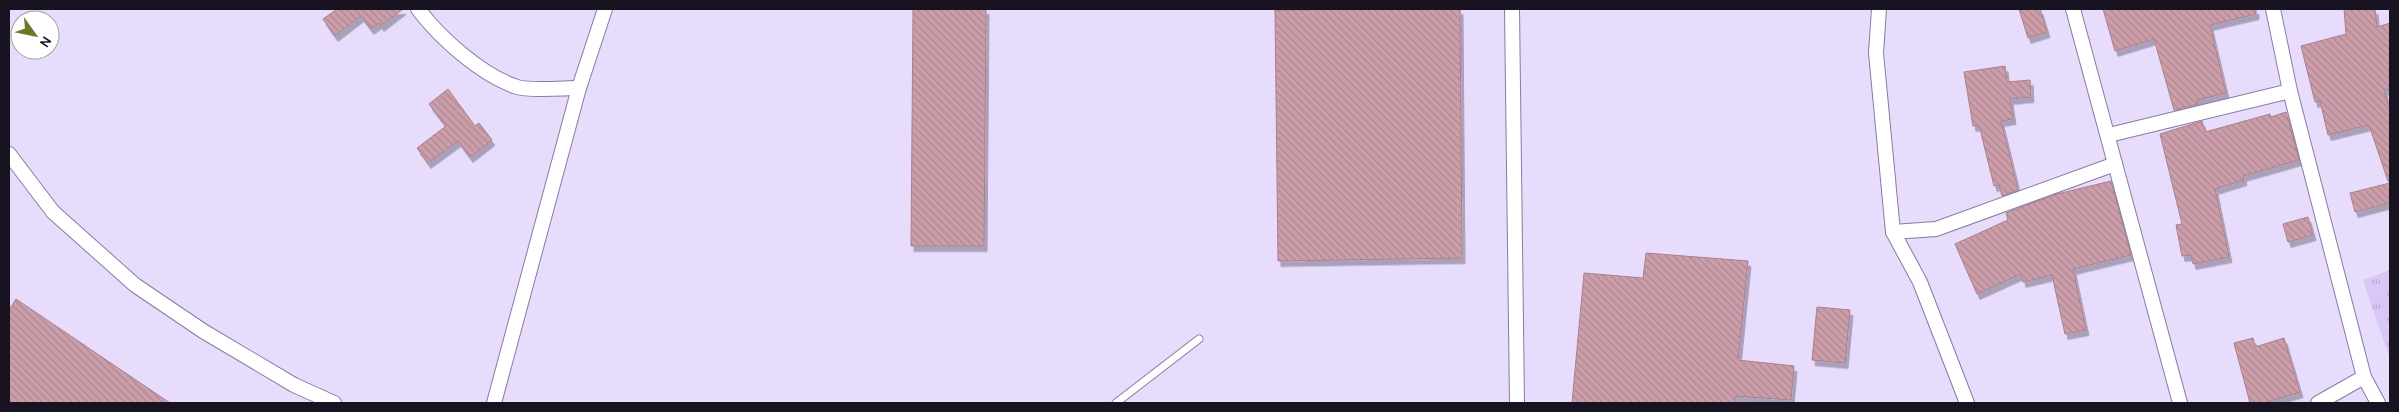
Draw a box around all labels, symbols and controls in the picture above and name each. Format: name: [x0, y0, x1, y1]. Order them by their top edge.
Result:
north arrow: [10, 10, 60, 60]
text: N: [36, 33, 55, 51]

